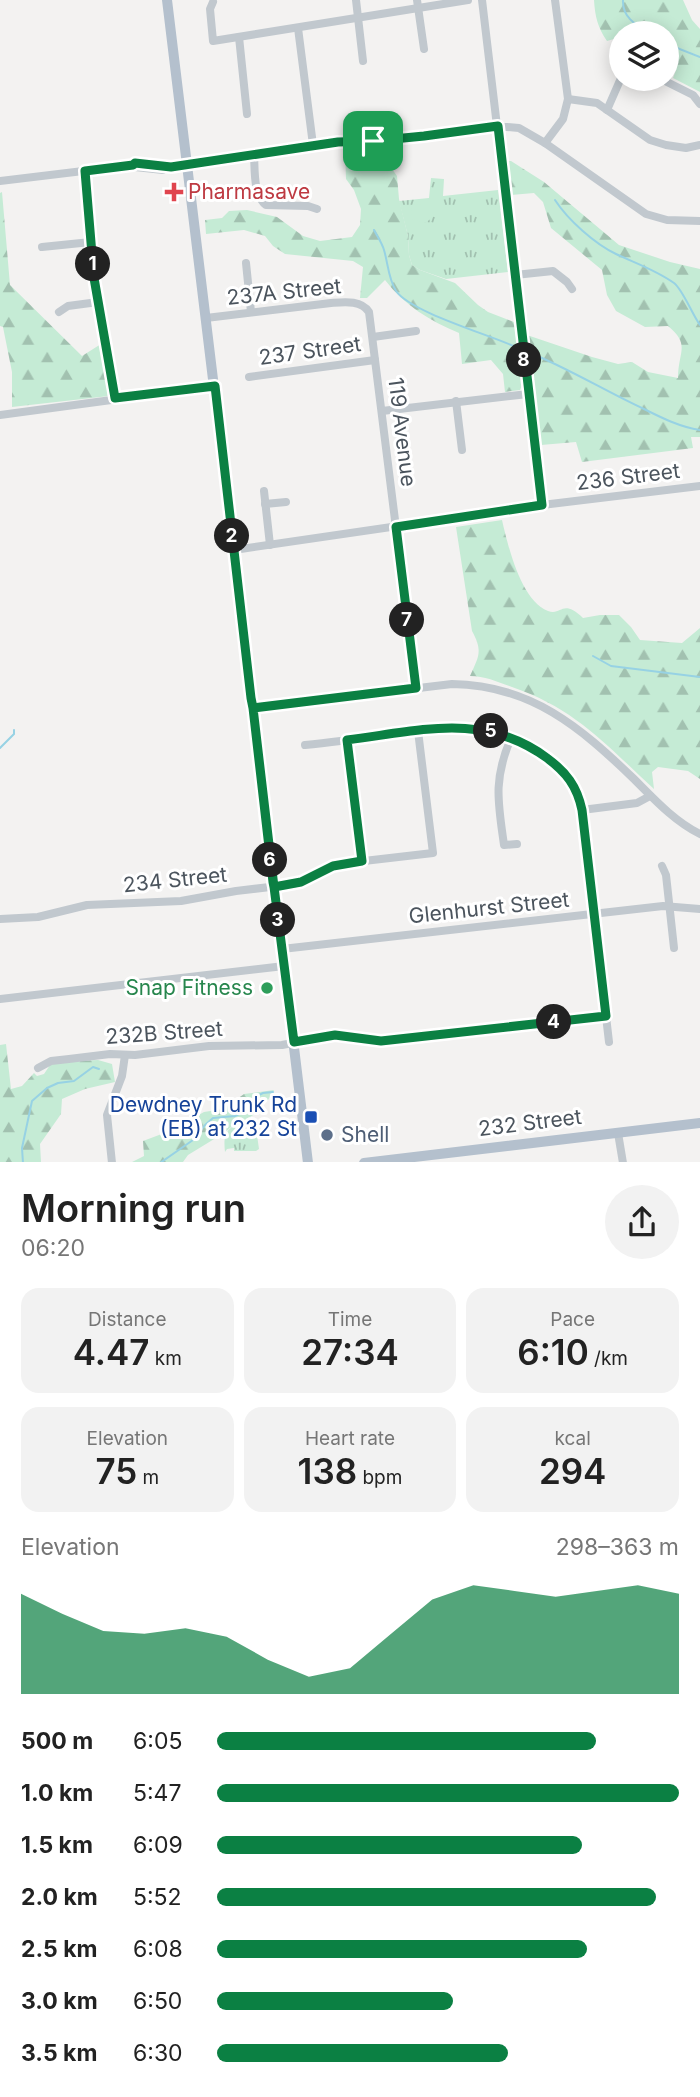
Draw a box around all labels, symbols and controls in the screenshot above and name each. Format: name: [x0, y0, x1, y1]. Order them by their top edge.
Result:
map controls: [609, 21, 679, 91]
button: layers: [609, 21, 679, 91]
pin: [343, 111, 403, 171]
icon: arrive: [354, 122, 392, 160]
place label: Pharmasave: [188, 179, 310, 204]
marker: Pharmasave: [166, 184, 182, 200]
pin: 1: [76, 246, 110, 282]
text: 1: [88, 252, 97, 275]
street label: 237A Street: [225, 273, 343, 310]
street label: 237 Street: [257, 331, 363, 370]
pin: 8: [506, 342, 542, 378]
text: 8: [517, 348, 530, 371]
street label: 119 Avenue: [383, 376, 422, 488]
street label: 236 Street: [575, 458, 681, 495]
pin: 2: [215, 518, 250, 554]
text: 2: [226, 524, 237, 547]
pin: 7: [390, 602, 424, 638]
text: 7: [401, 608, 412, 631]
pin: 5: [474, 714, 508, 748]
text: 5: [484, 719, 497, 742]
pin: 6: [252, 842, 288, 878]
text: 6: [263, 848, 276, 871]
street label: 234 Street: [122, 862, 228, 897]
street label: Glenhurst Street: [407, 887, 571, 928]
pin: 3: [260, 902, 296, 937]
text: 3: [271, 908, 284, 931]
place label: Snap Fitness: [125, 975, 253, 1000]
marker: Snap Fitness: [259, 980, 275, 996]
pin: 4: [536, 1004, 572, 1040]
text: 4: [547, 1010, 560, 1033]
street label: 232B Street: [104, 1016, 224, 1049]
place label: Dewdney Trunk Rd (EB) at 232 St: [110, 1092, 297, 1141]
street label: 232 Street: [477, 1104, 583, 1141]
marker: Dewdney Trunk Rd (EB) at 232 St: [303, 1109, 319, 1125]
place label: Shell: [341, 1122, 389, 1147]
marker: Shell: [319, 1127, 335, 1143]
text: Morning run: [21, 1185, 246, 1231]
button: share: [605, 1185, 679, 1259]
text: 06:20: [21, 1234, 85, 1262]
text: Distance: [88, 1308, 167, 1331]
text: Time: [328, 1308, 372, 1331]
text: Pace: [550, 1308, 595, 1331]
text: 4.47: [73, 1331, 150, 1373]
text: 27:34: [301, 1331, 399, 1373]
text: 6:10: [517, 1331, 589, 1373]
text: km: [150, 1347, 182, 1370]
text: /km: [589, 1347, 628, 1370]
text: Elevation: [87, 1427, 168, 1450]
text: Heart rate: [305, 1427, 395, 1450]
text: kcal: [555, 1427, 591, 1450]
text: 75: [95, 1450, 137, 1492]
text: 138: [298, 1450, 357, 1492]
text: 294: [539, 1450, 606, 1492]
text: m: [137, 1466, 159, 1489]
text: bpm: [357, 1466, 402, 1489]
text: Elevation: [21, 1533, 120, 1561]
text: 298–363 m: [556, 1533, 679, 1561]
text: 500 m: [21, 1727, 93, 1755]
text: 6:05: [133, 1727, 182, 1755]
text: 1.0 km: [21, 1779, 93, 1807]
text: 5:47: [133, 1779, 181, 1807]
text: 1.5 km: [21, 1831, 93, 1859]
text: 6:09: [133, 1831, 183, 1859]
text: 2.0 km: [21, 1883, 98, 1911]
text: 5:52: [133, 1883, 182, 1911]
text: 2.5 km: [21, 1935, 98, 1963]
text: 6:08: [133, 1935, 183, 1963]
text: 3.0 km: [21, 1987, 98, 2015]
text: 6:50: [133, 1987, 182, 2015]
text: 3.5 km: [21, 2039, 97, 2067]
text: 6:30: [133, 2039, 183, 2067]

